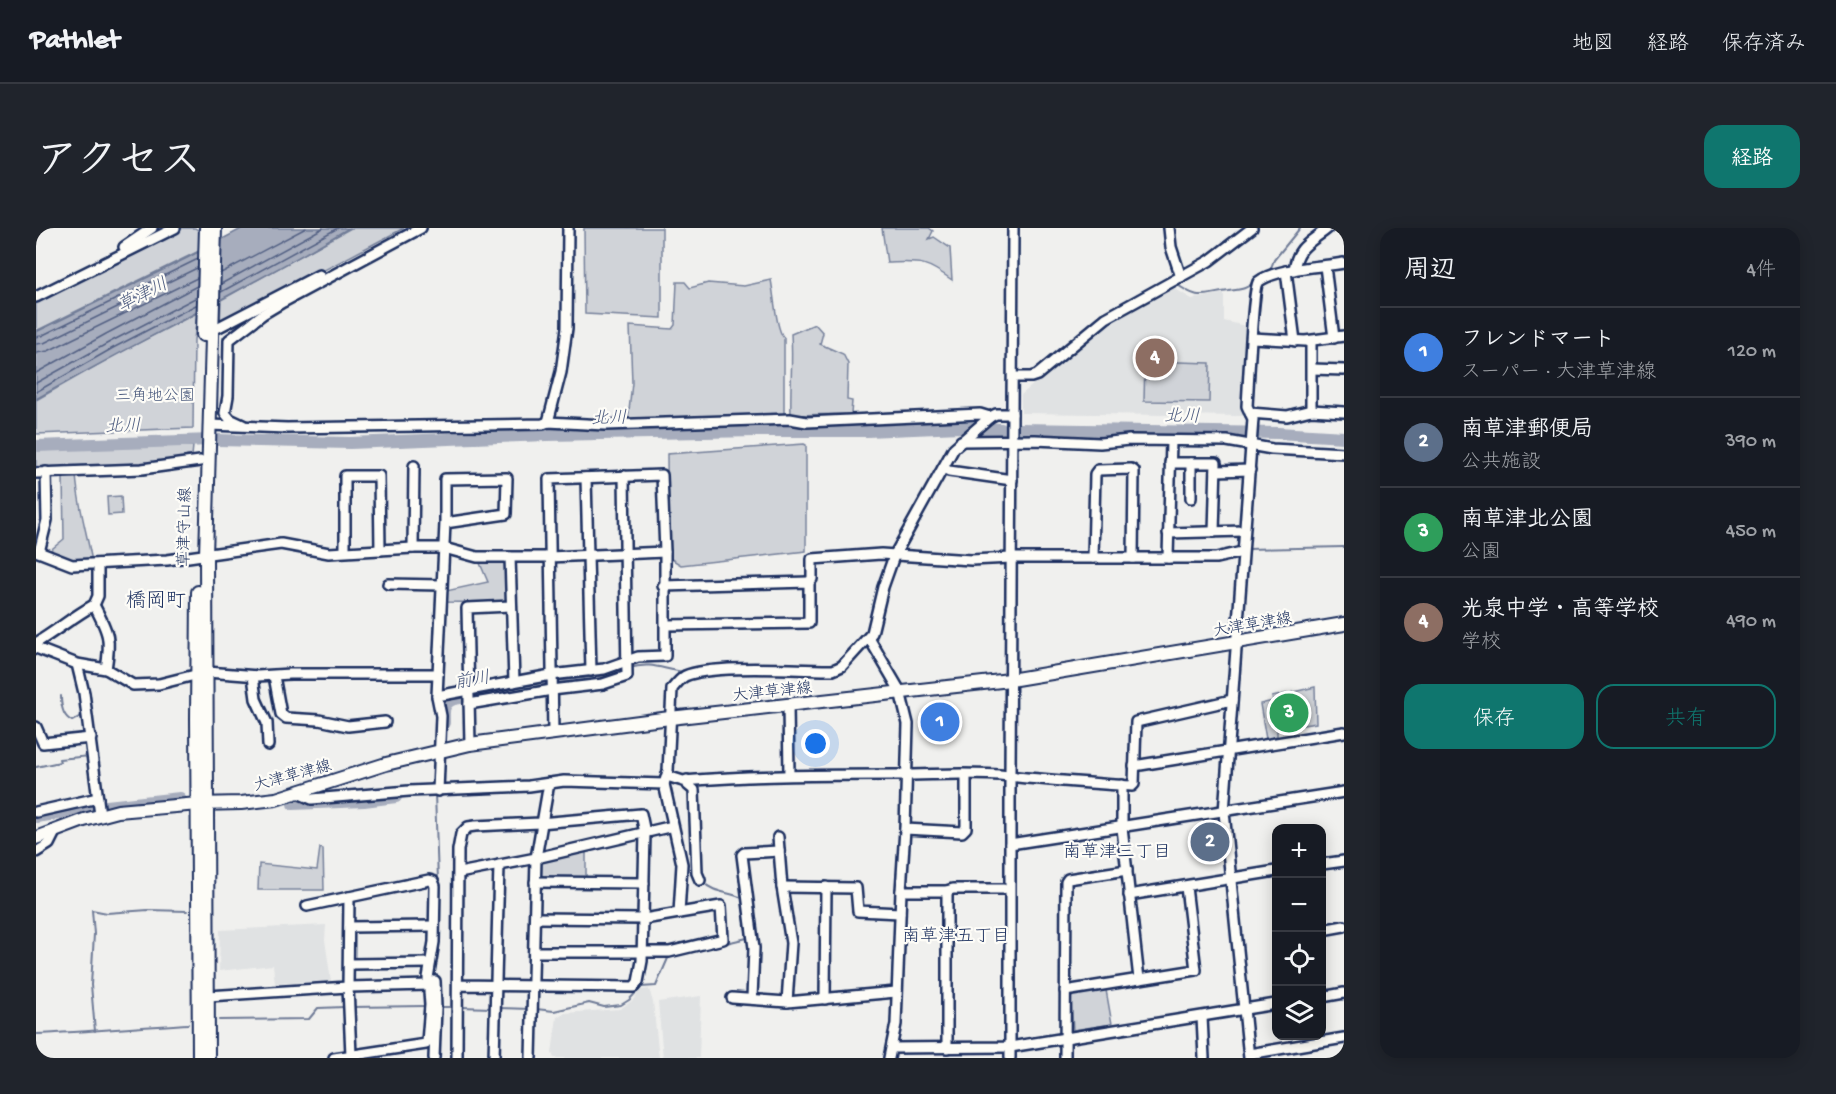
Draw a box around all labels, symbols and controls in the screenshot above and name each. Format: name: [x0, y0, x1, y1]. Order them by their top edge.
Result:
text: Pathlet: [30, 25, 120, 58]
text: 地図: [1572, 33, 1614, 58]
text: 経路: [1647, 33, 1689, 58]
text: 保存済み: [1722, 33, 1806, 58]
button: 経路: [1704, 125, 1800, 188]
text: アクセス: [36, 140, 201, 189]
text: 周辺: [1404, 257, 1456, 288]
text: 4件: [1747, 260, 1776, 283]
water label: 草津川: [114, 274, 172, 318]
text: フレンドマート: [1461, 328, 1615, 354]
pin: 4: [1136, 336, 1174, 380]
text: 1: [1419, 341, 1428, 364]
text: 120 m: [1728, 341, 1776, 364]
text: スーパー · 大津草津線: [1461, 362, 1656, 385]
park label: 三角地公園: [115, 386, 195, 407]
water label: 北川: [1164, 407, 1200, 428]
water label: 北川: [591, 408, 627, 431]
water label: 北川: [105, 416, 141, 439]
text: 南草津郵便局: [1461, 418, 1593, 444]
text: 2: [1419, 431, 1428, 454]
text: 390 m: [1725, 431, 1776, 454]
text: 公共施設: [1461, 452, 1541, 475]
street label: 草津守山線: [174, 487, 197, 567]
text: 南草津北公園: [1461, 508, 1593, 534]
text: 3: [1418, 521, 1429, 544]
text: 450 m: [1726, 521, 1776, 544]
text: 公園: [1461, 542, 1501, 565]
district label: 橋岡町: [126, 590, 186, 614]
text: 光泉中学・高等学校: [1461, 598, 1659, 624]
street label: 大津草津線: [1211, 608, 1294, 643]
text: 4: [1419, 611, 1428, 634]
text: 490 m: [1726, 611, 1776, 634]
text: 学校: [1461, 632, 1501, 655]
water label: 前川: [453, 667, 492, 695]
street label: 大津草津線: [731, 678, 813, 707]
button: 保存: [1404, 684, 1584, 749]
button: 共有: [1596, 684, 1776, 749]
pin: 3: [1270, 690, 1308, 736]
pin: 1: [920, 700, 960, 744]
your location: [801, 729, 830, 758]
street label: 大津草津線: [251, 756, 334, 797]
pin: 2: [1190, 820, 1230, 864]
map controls: [1272, 824, 1326, 1040]
button: +: [1272, 824, 1326, 878]
district label: 南草津三丁目: [1063, 842, 1171, 864]
button: −: [1272, 878, 1326, 932]
district label: 南草津五丁目: [902, 926, 1010, 948]
button: locate: [1272, 932, 1326, 986]
button: layers: [1272, 986, 1326, 1040]

